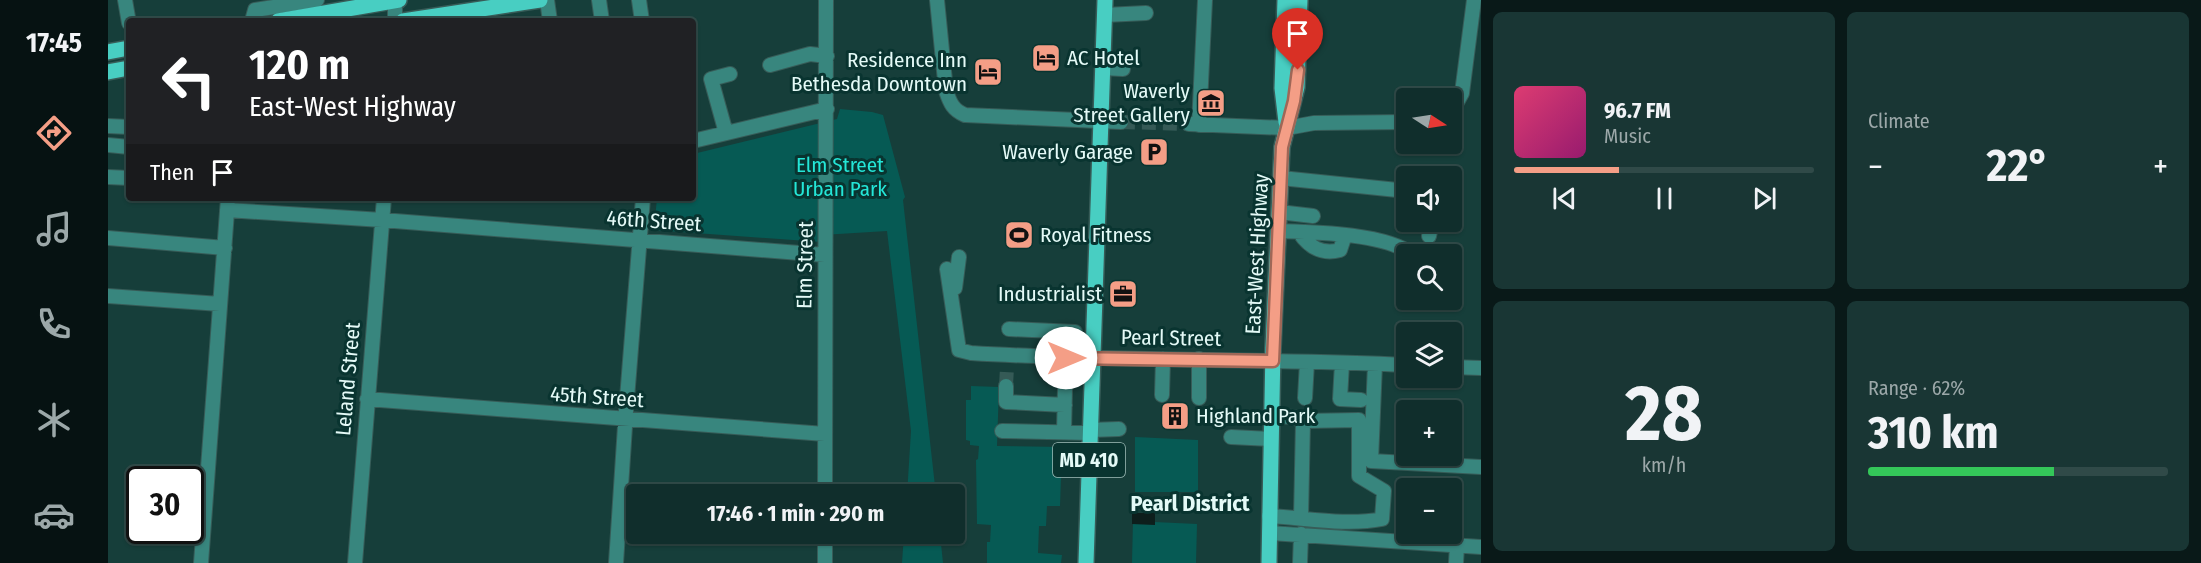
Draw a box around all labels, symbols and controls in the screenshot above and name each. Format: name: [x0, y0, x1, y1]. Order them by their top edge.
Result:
pin: [1272, 8, 1323, 70]
icon: arrive: [1281, 17, 1314, 50]
text: 17:45: [26, 27, 82, 59]
text: 120 m: [249, 40, 350, 90]
icon: left: [150, 42, 228, 120]
hotel icon: AC Hotel: [1030, 42, 1062, 74]
place label: AC Hotel: [1067, 45, 1140, 71]
place label: Residence Inn Bethesda Downtown: [791, 47, 967, 97]
hotel icon: Residence Inn Bethesda Downtown: [972, 56, 1004, 88]
place label: Waverly Street Gallery: [1073, 78, 1191, 128]
museum icon: Waverly Street Gallery: [1195, 87, 1227, 119]
north arrow: [1396, 88, 1462, 154]
map controls: [1396, 88, 1462, 544]
text: East-West Highway: [249, 91, 456, 123]
text: 96.7 FM: [1604, 97, 1671, 124]
text: Climate: [1868, 109, 1930, 133]
icon: directions: [33, 112, 75, 154]
text: Music: [1604, 124, 1651, 148]
parking icon: Waverly Garage: [1138, 136, 1170, 168]
place label: Waverly Garage: [1002, 139, 1133, 165]
text: 22°: [1987, 139, 2049, 193]
text: −: [1868, 147, 1883, 187]
text: +: [2153, 147, 2168, 187]
park label: Elm Street Urban Park: [793, 152, 887, 202]
icon: arrive: [206, 156, 239, 189]
text: Then: [150, 159, 194, 186]
button: sound: [1396, 166, 1462, 232]
street label: East-West Highway: [1240, 172, 1274, 335]
icon: previous: [1548, 182, 1581, 215]
icon: pause: [1648, 182, 1681, 215]
icon: next: [1748, 182, 1781, 215]
street label: 46th Street: [606, 205, 702, 237]
icon: music: [33, 208, 75, 250]
sports icon: Royal Fitness: [1003, 219, 1035, 251]
street label: Elm Street: [791, 221, 819, 309]
place label: Royal Fitness: [1040, 222, 1152, 248]
button: search: [1396, 244, 1462, 310]
office icon: Industrialist: [1107, 278, 1139, 310]
place label: Industrialist: [998, 281, 1102, 307]
icon: phone: [33, 303, 75, 345]
street label: Leland Street: [330, 321, 366, 437]
button: layers: [1396, 322, 1462, 388]
street label: Pearl Street: [1121, 324, 1221, 352]
position arrow: [1034, 326, 1098, 390]
text: 28: [1625, 367, 1703, 461]
text: Range · 62%: [1868, 376, 1965, 400]
street label: 45th Street: [549, 381, 645, 413]
icon: climate: [33, 399, 75, 441]
building icon: Highland Park: [1159, 400, 1191, 432]
button: +: [1396, 400, 1462, 466]
place label: Highland Park: [1196, 403, 1315, 429]
text: 310 km: [1868, 406, 1999, 460]
road number: MD 410: [1053, 443, 1125, 477]
text: km/h: [1642, 453, 1686, 477]
speed limit sign: 30: [126, 466, 204, 544]
button: −: [1396, 478, 1462, 544]
district label: Pearl District: [1130, 490, 1250, 517]
icon: car: [33, 494, 75, 536]
text: 17:46 · 1 min · 290 m: [707, 500, 884, 527]

